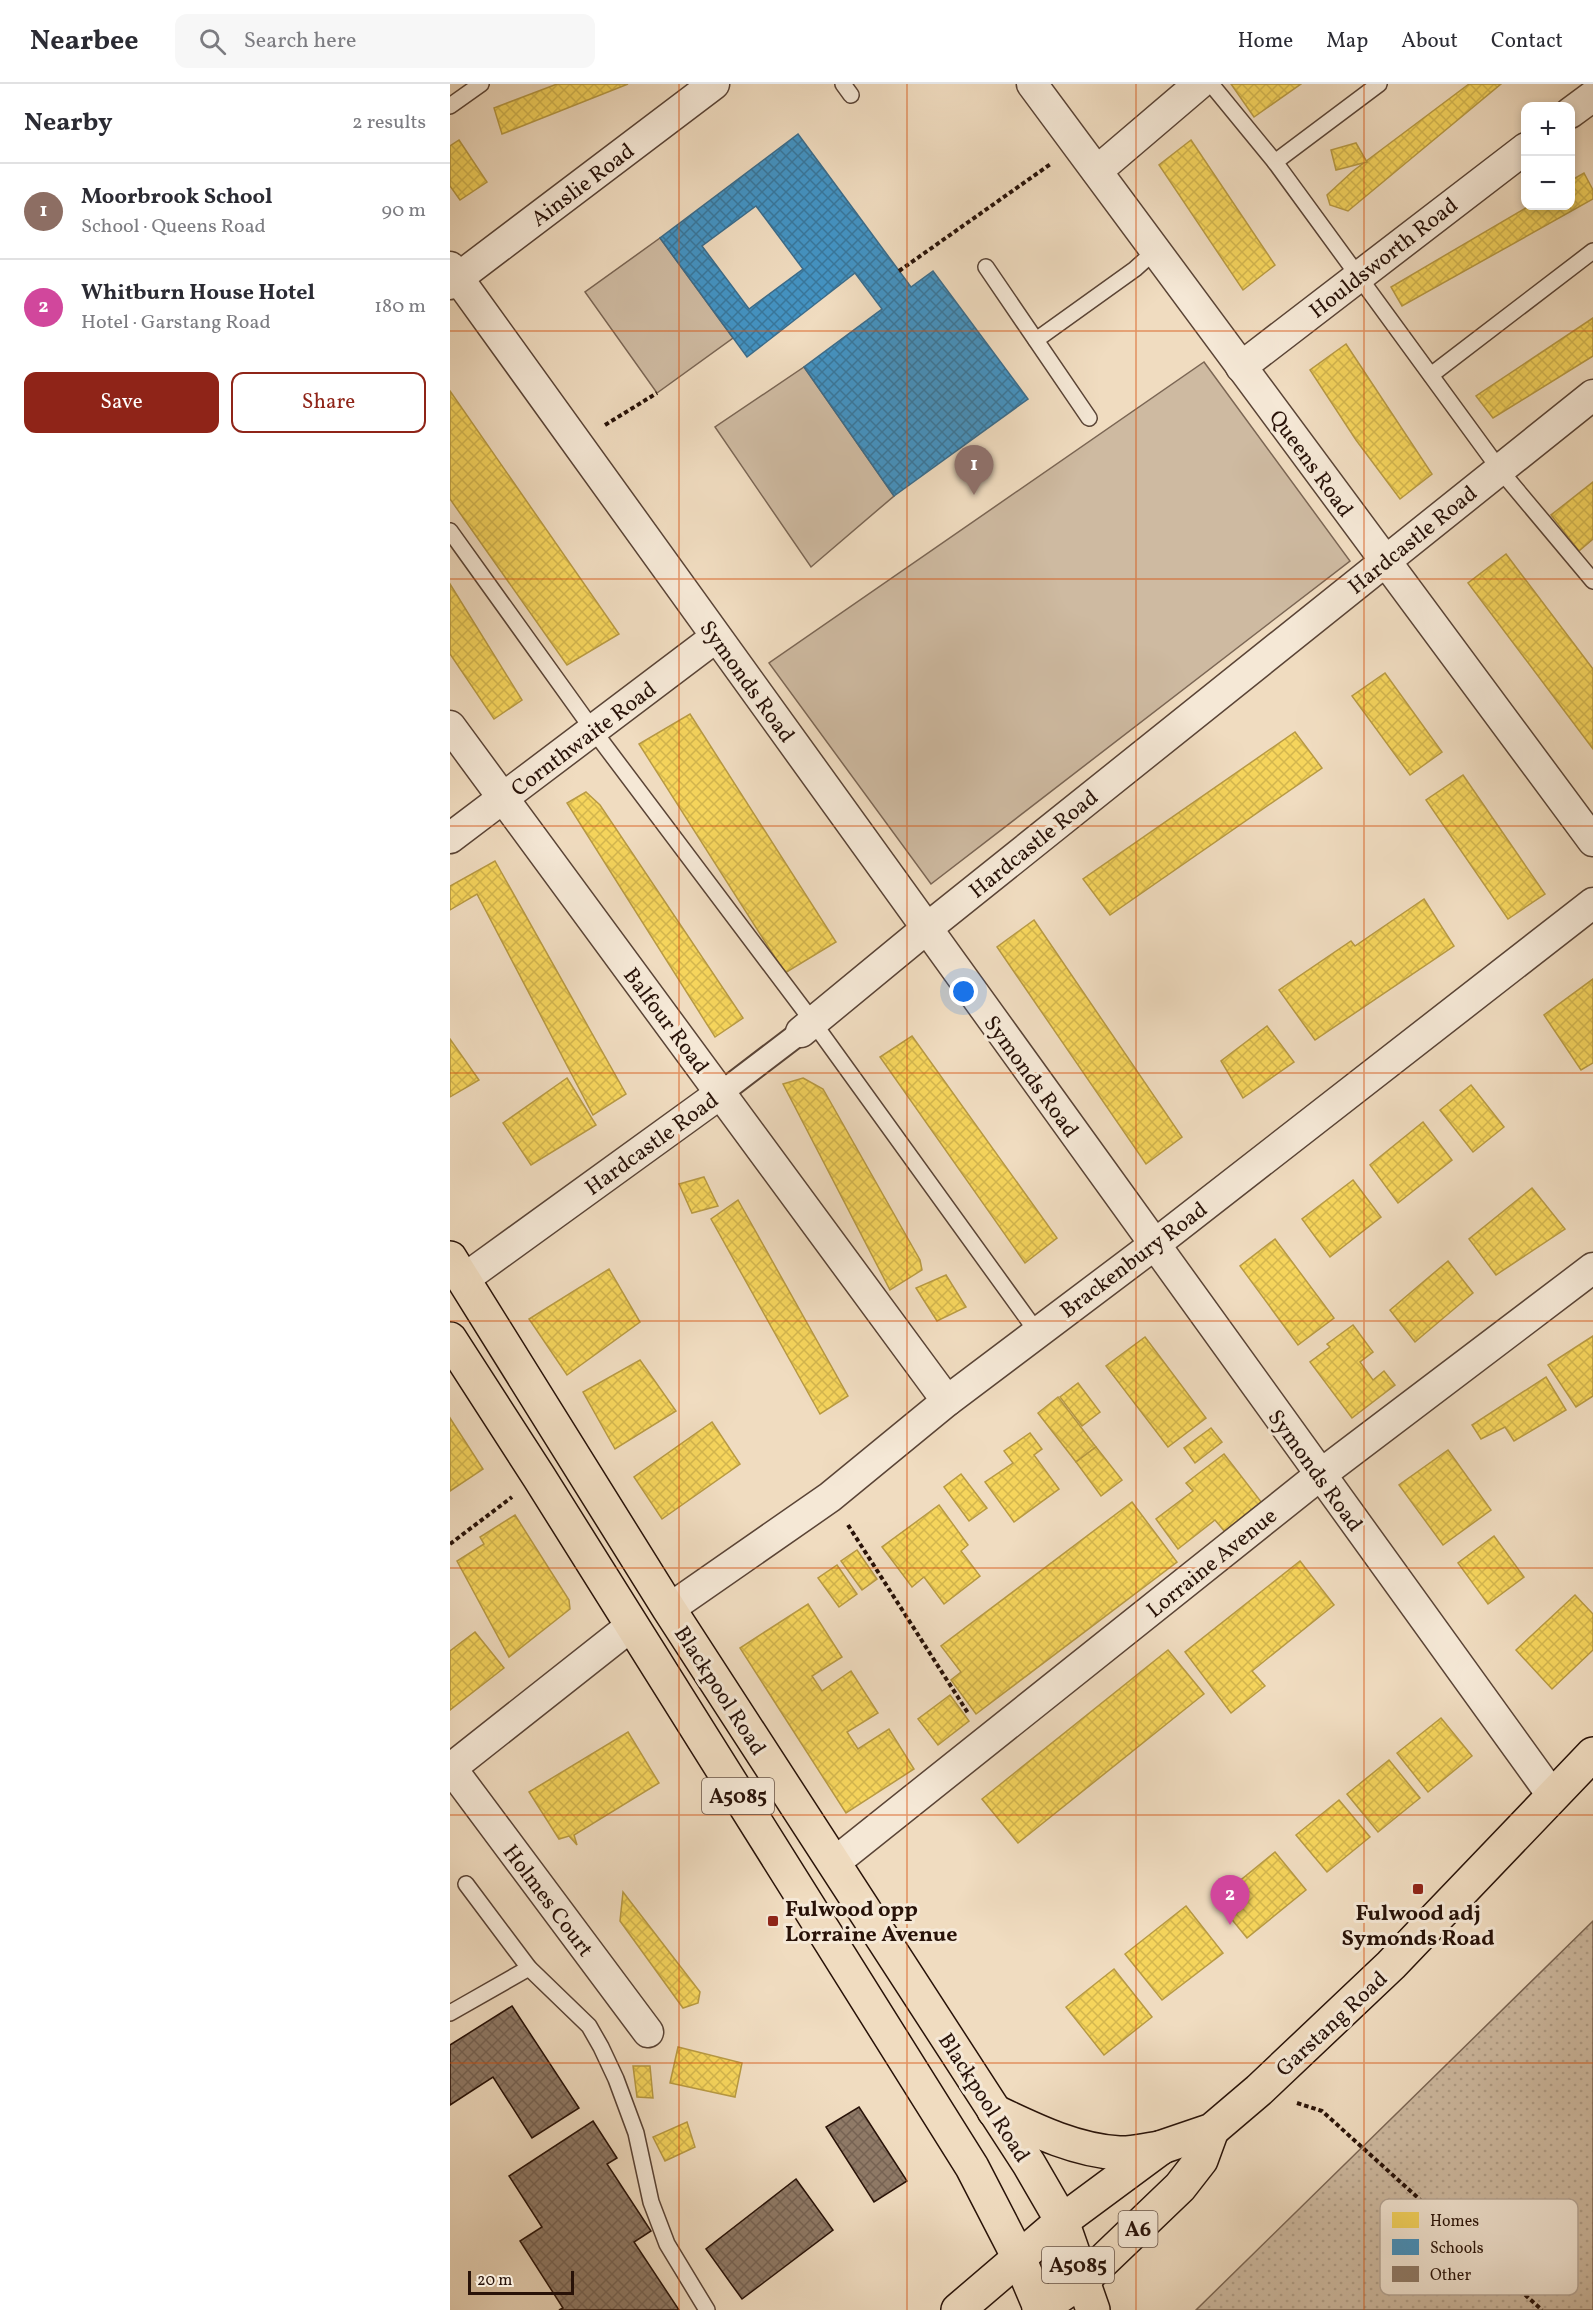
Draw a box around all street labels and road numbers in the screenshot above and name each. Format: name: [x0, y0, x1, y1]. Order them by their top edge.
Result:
street label: Ainslie Road: [525, 137, 642, 235]
street label: Houldsworth Road: [1304, 191, 1466, 327]
street label: Queens Road: [1260, 404, 1360, 525]
street label: Hardcastle Road: [1342, 479, 1485, 603]
street label: Symonds Road: [691, 615, 801, 750]
street label: Cornthwaite Road: [505, 675, 664, 805]
street label: Hardcastle Road: [963, 783, 1106, 907]
street label: Balfour Road: [615, 962, 715, 1081]
street label: Symonds Road: [975, 1010, 1085, 1145]
street label: Hardcastle Road: [579, 1086, 726, 1204]
street label: Brackenbury Road: [1054, 1195, 1215, 1327]
street label: Symonds Road: [1259, 1404, 1369, 1539]
street label: Lorraine Avenue: [1141, 1502, 1284, 1626]
street label: Blackpool Road: [665, 1620, 772, 1762]
road number: A5085: [702, 1778, 774, 1814]
street label: Holmes Court: [494, 1839, 600, 1964]
street label: Garstang Road: [1270, 1965, 1395, 2085]
street label: Blackpool Road: [929, 2027, 1036, 2169]
road number: A6: [1118, 2211, 1158, 2247]
road number: A5085: [1042, 2247, 1114, 2283]

